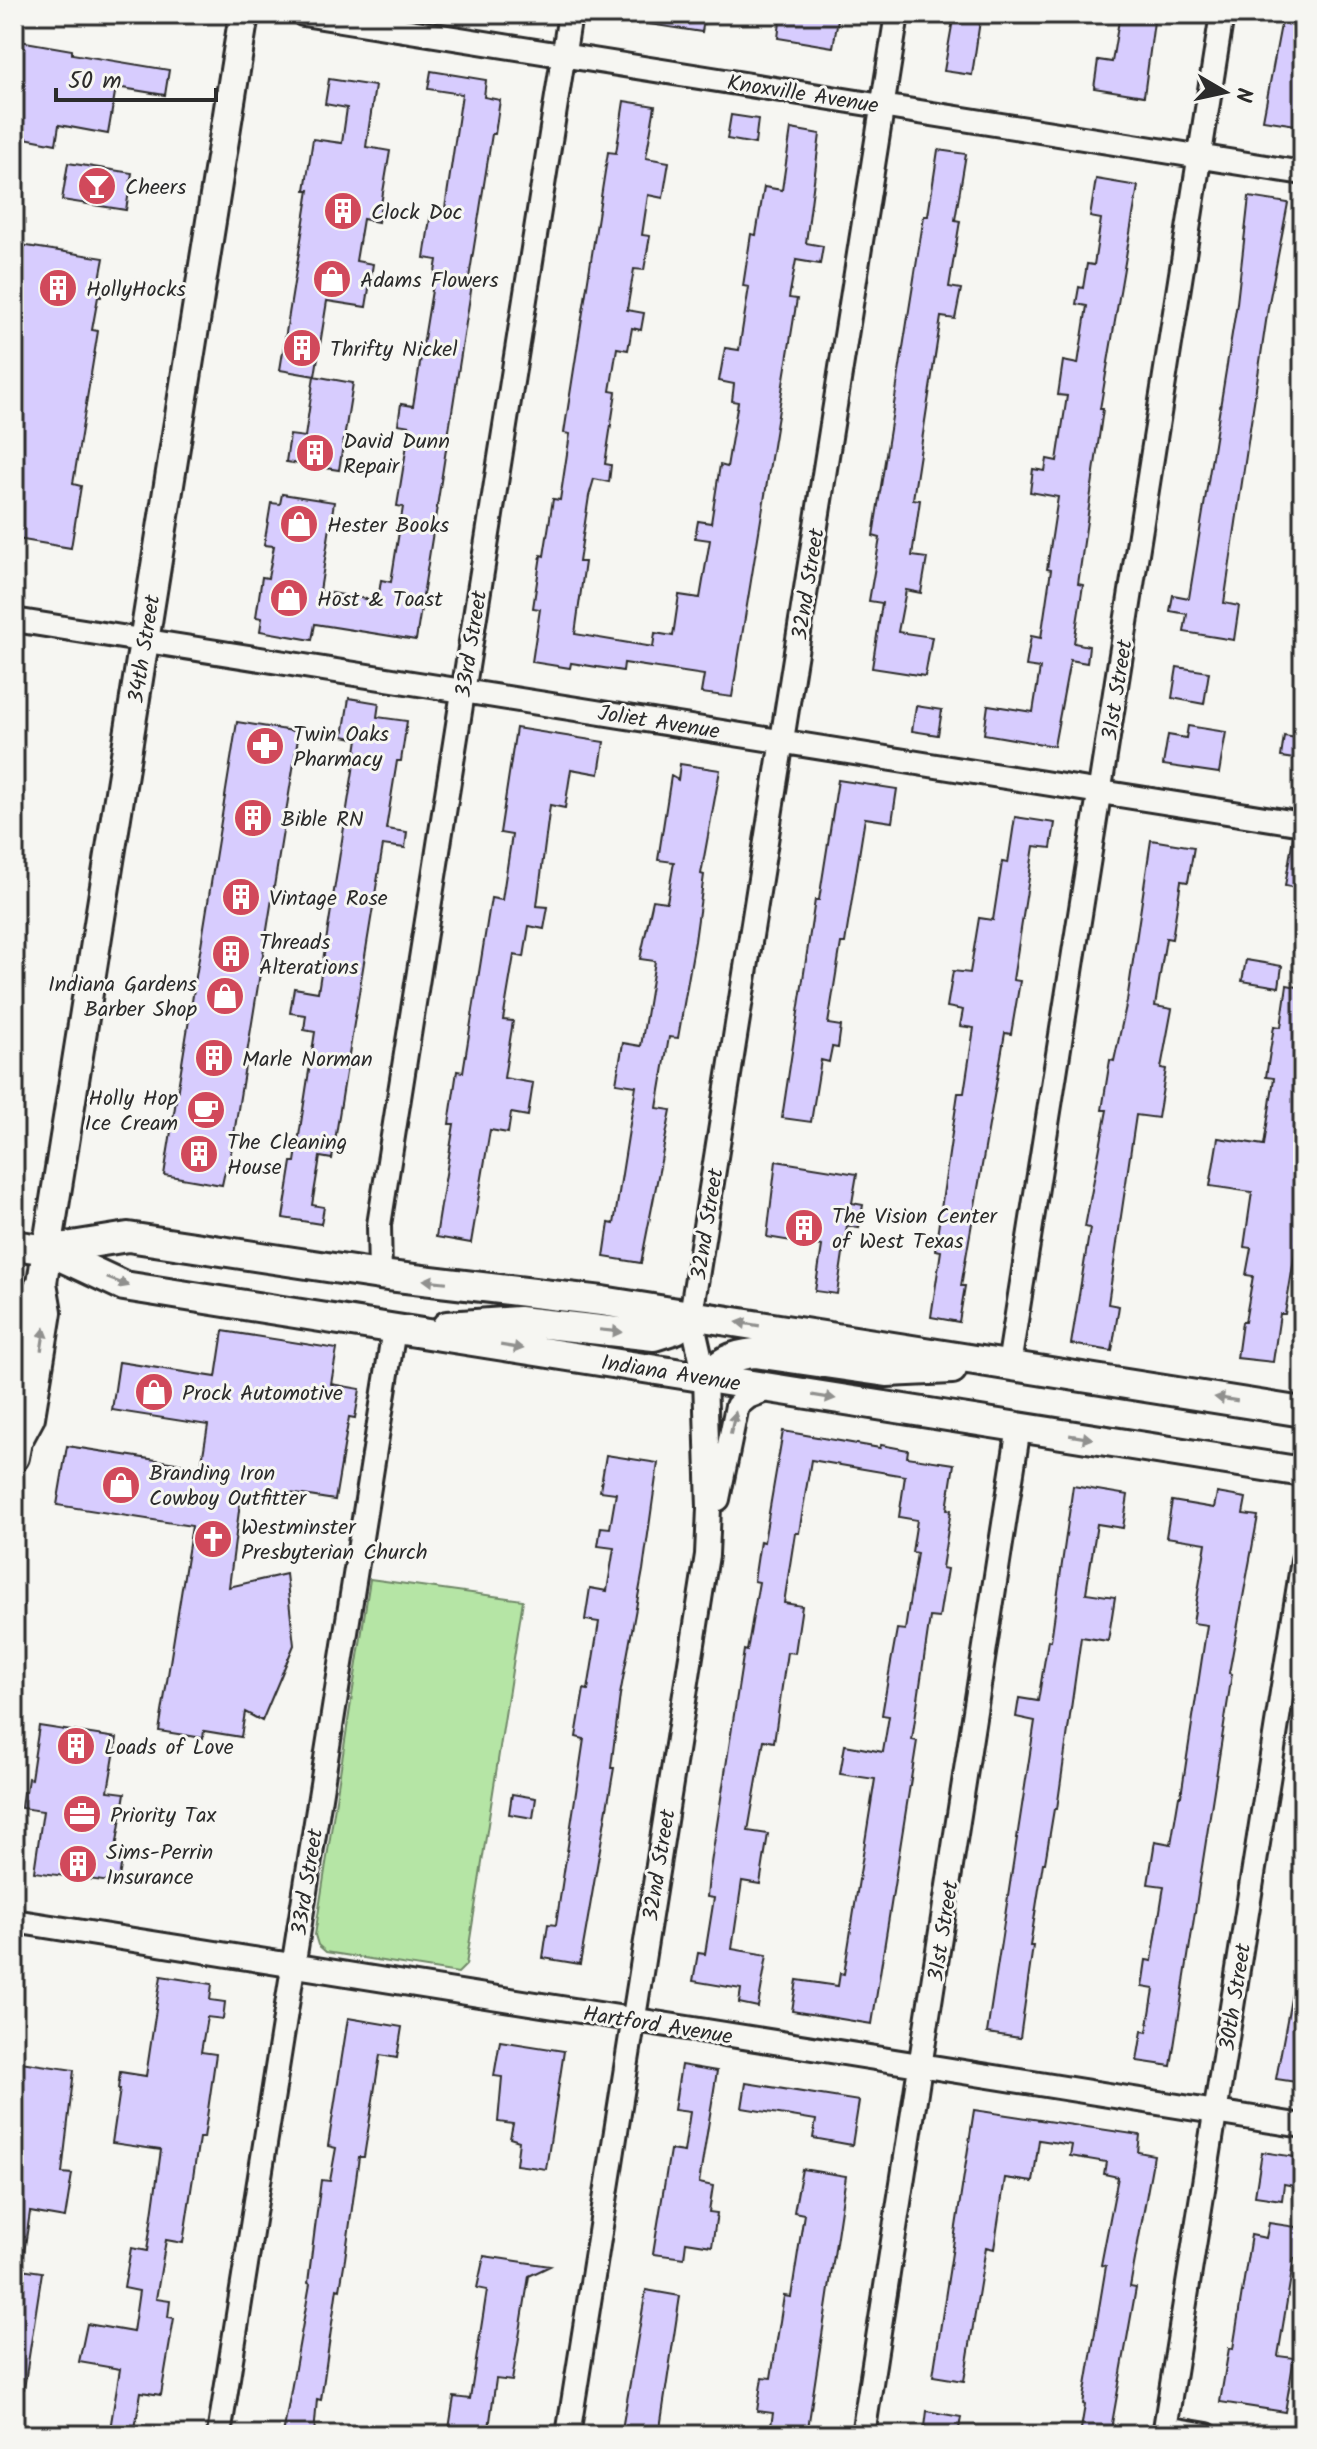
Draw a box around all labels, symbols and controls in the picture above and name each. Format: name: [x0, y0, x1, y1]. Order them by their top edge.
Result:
scale bar: [56, 52, 216, 102]
north arrow: [1185, 52, 1265, 132]
text: 50 m: [68, 62, 122, 101]
street label: Knoxville Avenue: [724, 66, 881, 125]
text: N: [1224, 85, 1261, 104]
bar icon: Cheers: [76, 165, 118, 207]
place label: Cheers: [125, 171, 187, 206]
building icon: Clock Doc: [322, 190, 364, 232]
place label: Clock Doc: [371, 196, 463, 231]
shop icon: Adams Flowers: [311, 258, 353, 300]
place label: Adams Flowers: [360, 264, 499, 299]
building icon: HollyHocks: [37, 267, 79, 309]
place label: HollyHocks: [86, 273, 187, 308]
building icon: Thrifty Nickel: [281, 327, 323, 369]
place label: Thrifty Nickel: [330, 333, 458, 368]
place label: David Dunn Repair: [343, 425, 450, 485]
building icon: David Dunn Repair: [294, 432, 336, 474]
shop icon: Hester Books: [278, 503, 320, 545]
place label: Hester Books: [327, 509, 450, 544]
street label: 32nd Street: [783, 526, 836, 643]
shop icon: Host & Toast: [268, 577, 310, 619]
place label: Host & Toast: [317, 583, 443, 618]
street label: 33rd Street: [447, 588, 498, 700]
street label: 34th Street: [120, 592, 171, 706]
street label: 31st Street: [1093, 637, 1144, 743]
street label: Joliet Avenue: [595, 697, 722, 750]
place label: Twin Oaks Pharmacy: [293, 718, 389, 778]
pharmacy icon: Twin Oaks Pharmacy: [244, 725, 286, 767]
building icon: Bible RN: [232, 797, 274, 839]
place label: Bible RN: [281, 803, 364, 838]
building icon: Vintage Rose: [220, 876, 262, 918]
place label: Vintage Rose: [269, 882, 388, 917]
place label: Threads Alterations: [259, 926, 359, 986]
building icon: Threads Alterations: [210, 933, 252, 975]
place label: Indiana Gardens Barber Shop: [48, 968, 198, 1028]
shop icon: Indiana Gardens Barber Shop: [204, 975, 246, 1017]
building icon: Marle Norman: [193, 1037, 235, 1079]
place label: Marle Norman: [242, 1043, 373, 1078]
place label: Holly Hop Ice Cream: [84, 1082, 178, 1142]
cafe icon: Holly Hop Ice Cream: [185, 1089, 227, 1131]
place label: The Cleaning House: [227, 1126, 347, 1186]
building icon: The Cleaning House: [178, 1133, 220, 1175]
street label: 32nd Street: [682, 1166, 735, 1283]
place label: The Vision Center of West Texas: [832, 1200, 999, 1260]
building icon: The Vision Center of West Texas: [783, 1207, 825, 1249]
one-way arrow: [422, 1274, 447, 1287]
one-way arrow: [106, 1276, 130, 1289]
one-way arrow: [735, 1317, 760, 1330]
one-way arrow: [599, 1325, 624, 1338]
one-way arrow: [37, 1326, 50, 1351]
one-way arrow: [500, 1342, 525, 1354]
street label: Indiana Avenue: [598, 1346, 743, 1403]
shop icon: Prock Automotive: [133, 1371, 175, 1413]
place label: Prock Automotive: [182, 1377, 343, 1412]
one-way arrow: [812, 1391, 837, 1403]
one-way arrow: [1213, 1393, 1238, 1405]
one-way arrow: [727, 1411, 739, 1436]
one-way arrow: [1069, 1431, 1094, 1444]
place label: Branding Iron Cowboy Outfitter: [149, 1457, 308, 1517]
shop icon: Branding Iron Cowboy Outfitter: [100, 1464, 142, 1506]
place label: Westminster Presbyterian Church: [241, 1511, 428, 1571]
church icon: Westminster Presbyterian Church: [192, 1518, 234, 1560]
building icon: Loads of Love: [55, 1725, 97, 1767]
place label: Loads of Love: [104, 1731, 234, 1766]
office icon: Priority Tax: [61, 1793, 103, 1835]
place label: Priority Tax: [110, 1799, 217, 1834]
street label: 32nd Street: [634, 1807, 687, 1924]
street label: 33rd Street: [283, 1826, 334, 1938]
place label: Sims-Perrin Insurance: [106, 1836, 213, 1896]
building icon: Sims-Perrin Insurance: [57, 1843, 99, 1885]
street label: 31st Street: [919, 1878, 970, 1984]
street label: 30th Street: [1211, 1941, 1262, 2054]
street label: Hartford Avenue: [580, 1997, 735, 2056]

